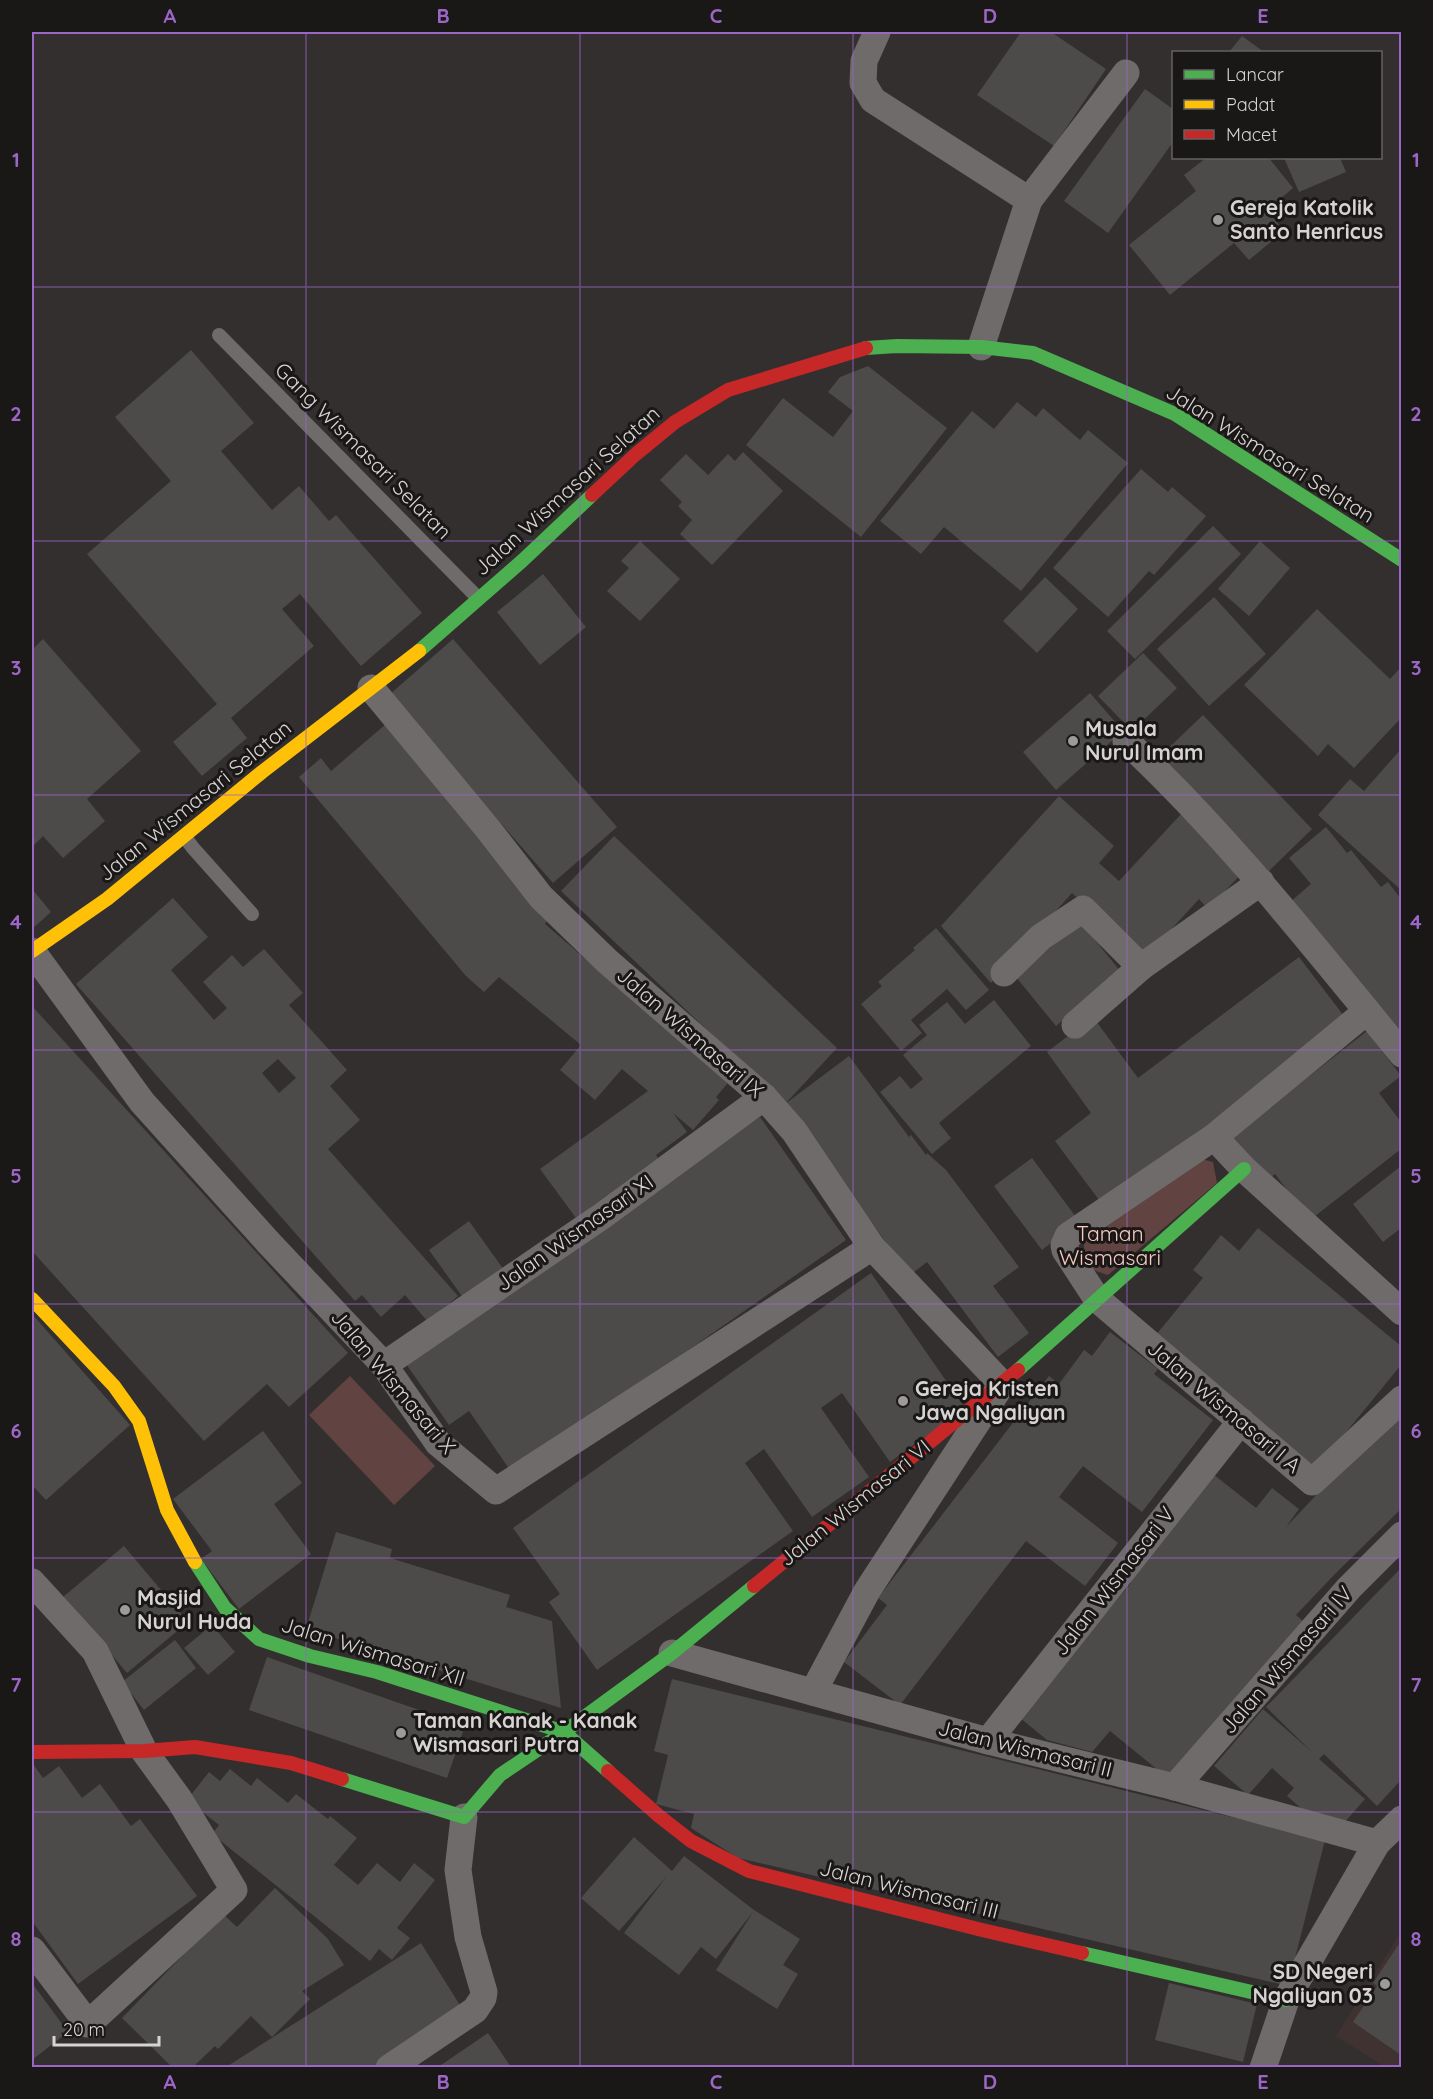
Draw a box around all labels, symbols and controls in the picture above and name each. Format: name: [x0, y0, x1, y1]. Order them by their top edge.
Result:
text: A: [164, 3, 177, 28]
text: B: [436, 3, 450, 28]
text: C: [710, 3, 723, 28]
text: D: [983, 3, 997, 28]
text: E: [1257, 3, 1269, 28]
legend: [1172, 51, 1382, 159]
text: Lancar: [1226, 63, 1284, 86]
text: Padat: [1226, 93, 1275, 116]
text: Macet: [1226, 123, 1277, 146]
text: 1: [12, 147, 20, 172]
text: 1: [1412, 147, 1420, 172]
place label: Gereja Katolik Santo Henricus: [1230, 194, 1383, 244]
marker: Gereja Katolik Santo Henricus: [1211, 213, 1225, 227]
street label: Gang Wismasari Selatan: [270, 356, 458, 544]
street label: Jalan Wismasari Selatan: [1161, 378, 1380, 528]
street label: Jalan Wismasari Selatan: [468, 400, 665, 581]
text: 2: [10, 401, 22, 426]
text: 2: [1410, 401, 1422, 426]
text: 3: [11, 655, 21, 680]
text: 3: [1411, 655, 1421, 680]
street label: Jalan Wismasari Selatan: [93, 714, 296, 886]
place label: Musala Nurul Imam: [1085, 715, 1203, 765]
marker: Musala Nurul Imam: [1066, 734, 1080, 748]
text: 4: [10, 909, 22, 934]
text: 4: [1410, 909, 1422, 934]
street label: Jalan Wismasari IX: [612, 962, 769, 1103]
text: 5: [10, 1163, 22, 1188]
text: 5: [1410, 1163, 1422, 1188]
street label: Jalan Wismasari XI: [491, 1168, 658, 1296]
park label: Taman Wismasari: [1059, 1220, 1161, 1270]
street label: Jalan Wismasari X: [326, 1304, 462, 1459]
street label: Jalan Wismasari I A: [1143, 1334, 1307, 1478]
place label: Gereja Kristen Jawa Ngaliyan: [915, 1375, 1066, 1425]
marker: Gereja Kristen Jawa Ngaliyan: [896, 1394, 910, 1408]
text: 6: [10, 1418, 22, 1443]
text: 6: [1410, 1418, 1422, 1443]
street label: Jalan Wismasari VI: [774, 1433, 935, 1571]
street label: Jalan Wismasari V: [1047, 1501, 1179, 1660]
street label: Jalan Wismasari IV: [1215, 1580, 1357, 1738]
place label: Masjid Nurul Huda: [137, 1584, 252, 1634]
marker: Masjid Nurul Huda: [118, 1603, 132, 1617]
street label: Jalan Wismasari XII: [278, 1611, 468, 1691]
text: 7: [11, 1672, 22, 1697]
text: 7: [1411, 1672, 1422, 1697]
place label: Taman Kanak - Kanak Wismasari Putra: [413, 1707, 637, 1757]
street label: Jalan Wismasari II: [936, 1714, 1115, 1782]
marker: Taman Kanak - Kanak Wismasari Putra: [394, 1726, 408, 1740]
street label: Jalan Wismasari III: [817, 1854, 1001, 1924]
text: 8: [11, 1926, 22, 1951]
text: 8: [1411, 1926, 1422, 1951]
place label: SD Negeri Ngaliyan 03: [1252, 1958, 1373, 2008]
marker: SD Negeri Ngaliyan 03: [1378, 1977, 1392, 1991]
scale bar: [54, 2009, 159, 2047]
text: 20 m: [63, 2018, 105, 2041]
text: A: [164, 2069, 177, 2094]
text: B: [436, 2069, 450, 2094]
text: C: [710, 2069, 723, 2094]
text: D: [983, 2069, 997, 2094]
text: E: [1257, 2069, 1269, 2094]

